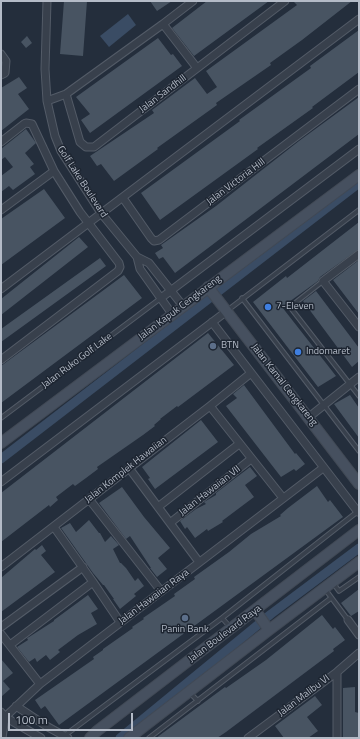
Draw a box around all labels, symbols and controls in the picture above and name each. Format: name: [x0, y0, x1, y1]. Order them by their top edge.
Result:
street label: Jalan Sandhill: [137, 72, 189, 116]
street label: Golf Lake Boulevard: [54, 144, 110, 220]
street label: Jalan Victoria Hill: [204, 156, 268, 208]
street label: Jalan Kapuk Cengkareng: [136, 273, 224, 343]
place label: 7-Eleven: [276, 301, 314, 313]
marker: 7-Eleven: [263, 302, 273, 312]
street label: Jalan Ruko Golf Lake: [39, 331, 115, 391]
place label: BTN: [221, 340, 239, 352]
marker: BTN: [208, 341, 218, 351]
street label: Jalan Kamal Cengkareng: [248, 342, 320, 428]
place label: Indomaret: [306, 346, 350, 358]
marker: Indomaret: [293, 347, 303, 357]
street label: Jalan Komplek Hawaiian: [83, 434, 169, 506]
street label: Jalan Hawaiian VII: [177, 463, 243, 519]
street label: Jalan Hawaiian Raya: [116, 567, 192, 627]
street label: Jalan Boulevard Raya: [186, 603, 264, 665]
marker: Panin Bank: [180, 613, 190, 623]
place label: Panin Bank: [161, 624, 209, 636]
street label: Jalan Malibu VI: [276, 673, 332, 719]
scale bar: [10, 705, 135, 731]
text: 100 m: [15, 710, 48, 729]

